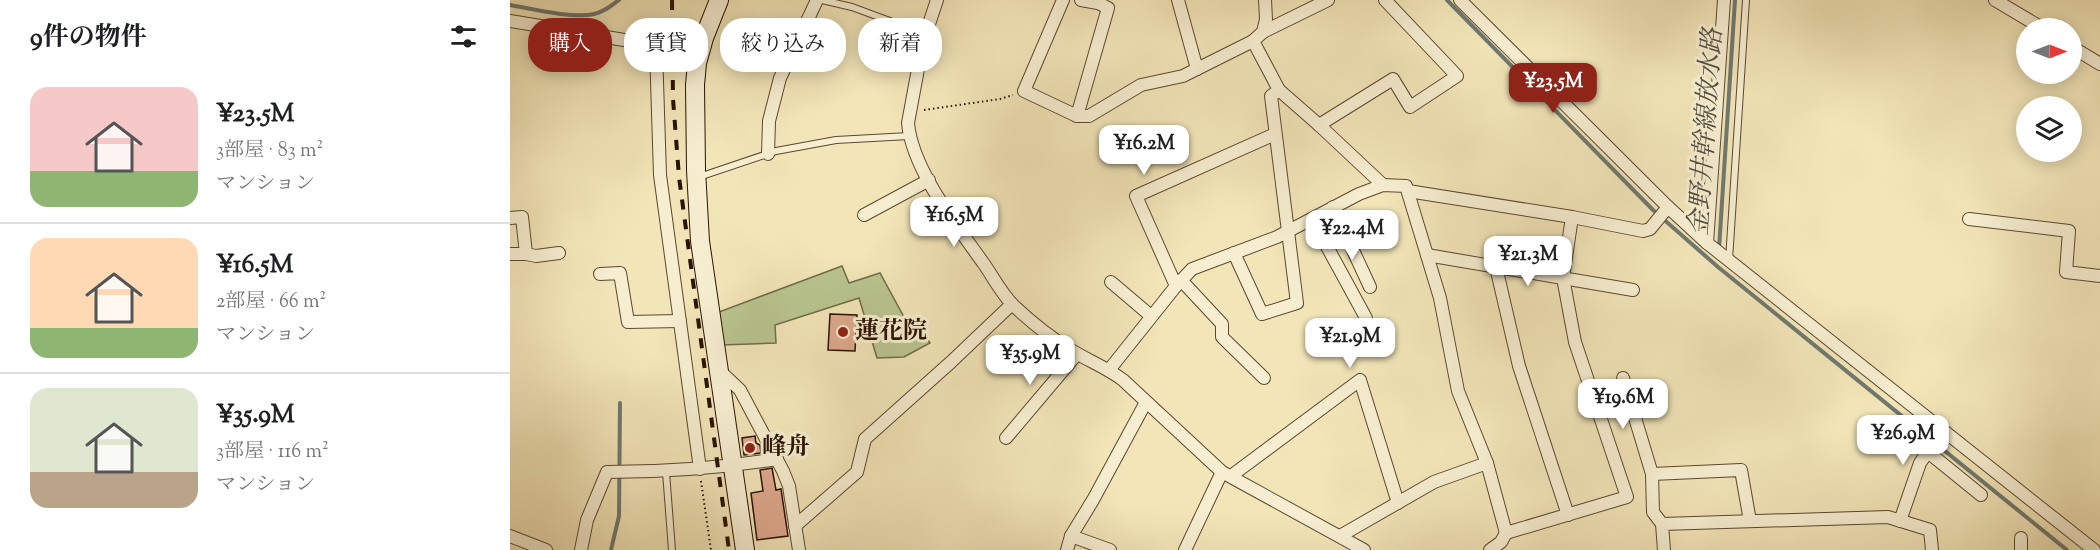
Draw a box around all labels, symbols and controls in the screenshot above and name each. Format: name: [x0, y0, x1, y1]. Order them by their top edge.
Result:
chip: 購入: [528, 18, 612, 72]
chip: 賃貸: [624, 18, 708, 72]
chip: 絞り込み: [720, 18, 846, 72]
chip: 新着: [858, 18, 942, 72]
north arrow: [2016, 18, 2082, 84]
map controls: [2016, 18, 2082, 162]
text: 9件の物件: [30, 20, 147, 57]
icon: filters: [447, 20, 480, 53]
water label: 金野井幹線放水路: [1681, 25, 1733, 237]
pin: ¥23.5M: [1504, 63, 1602, 114]
text: ¥23.5M: [1523, 68, 1583, 97]
text: ¥23.5M: [216, 96, 295, 133]
button: layers: [2016, 96, 2082, 162]
icon: home: [78, 111, 150, 183]
pin: ¥16.2M: [1095, 125, 1193, 176]
text: ¥16.2M: [1113, 130, 1175, 159]
text: 3部屋 · 83 m²: [216, 137, 323, 166]
text: マンション: [216, 170, 315, 199]
pin: ¥16.5M: [905, 197, 1003, 248]
text: ¥16.5M: [924, 202, 984, 231]
pin: ¥22.4M: [1303, 210, 1401, 261]
text: ¥22.4M: [1320, 215, 1384, 244]
pin: ¥21.3M: [1479, 236, 1577, 287]
text: ¥21.3M: [1498, 241, 1558, 270]
text: ¥16.5M: [216, 247, 293, 284]
icon: home: [78, 262, 150, 334]
text: 2部屋 · 66 m²: [216, 288, 326, 317]
place label: 蓮花院: [855, 315, 927, 349]
pin: ¥21.9M: [1301, 318, 1399, 369]
text: マンション: [216, 321, 315, 350]
text: ¥21.9M: [1319, 323, 1381, 352]
marker: 蓮花院: [836, 325, 850, 339]
pin: ¥35.9M: [981, 335, 1079, 386]
text: ¥35.9M: [1000, 340, 1060, 369]
pin: ¥19.6M: [1574, 379, 1672, 430]
text: ¥19.6M: [1592, 384, 1654, 413]
text: ¥35.9M: [216, 397, 295, 434]
icon: home: [78, 412, 150, 484]
pin: ¥26.9M: [1854, 415, 1952, 466]
text: ¥26.9M: [1871, 420, 1935, 449]
place label: 峰舟: [762, 431, 810, 465]
text: 3部屋 · 116 m²: [216, 438, 329, 467]
marker: 峰舟: [743, 441, 757, 455]
text: マンション: [216, 471, 315, 500]

